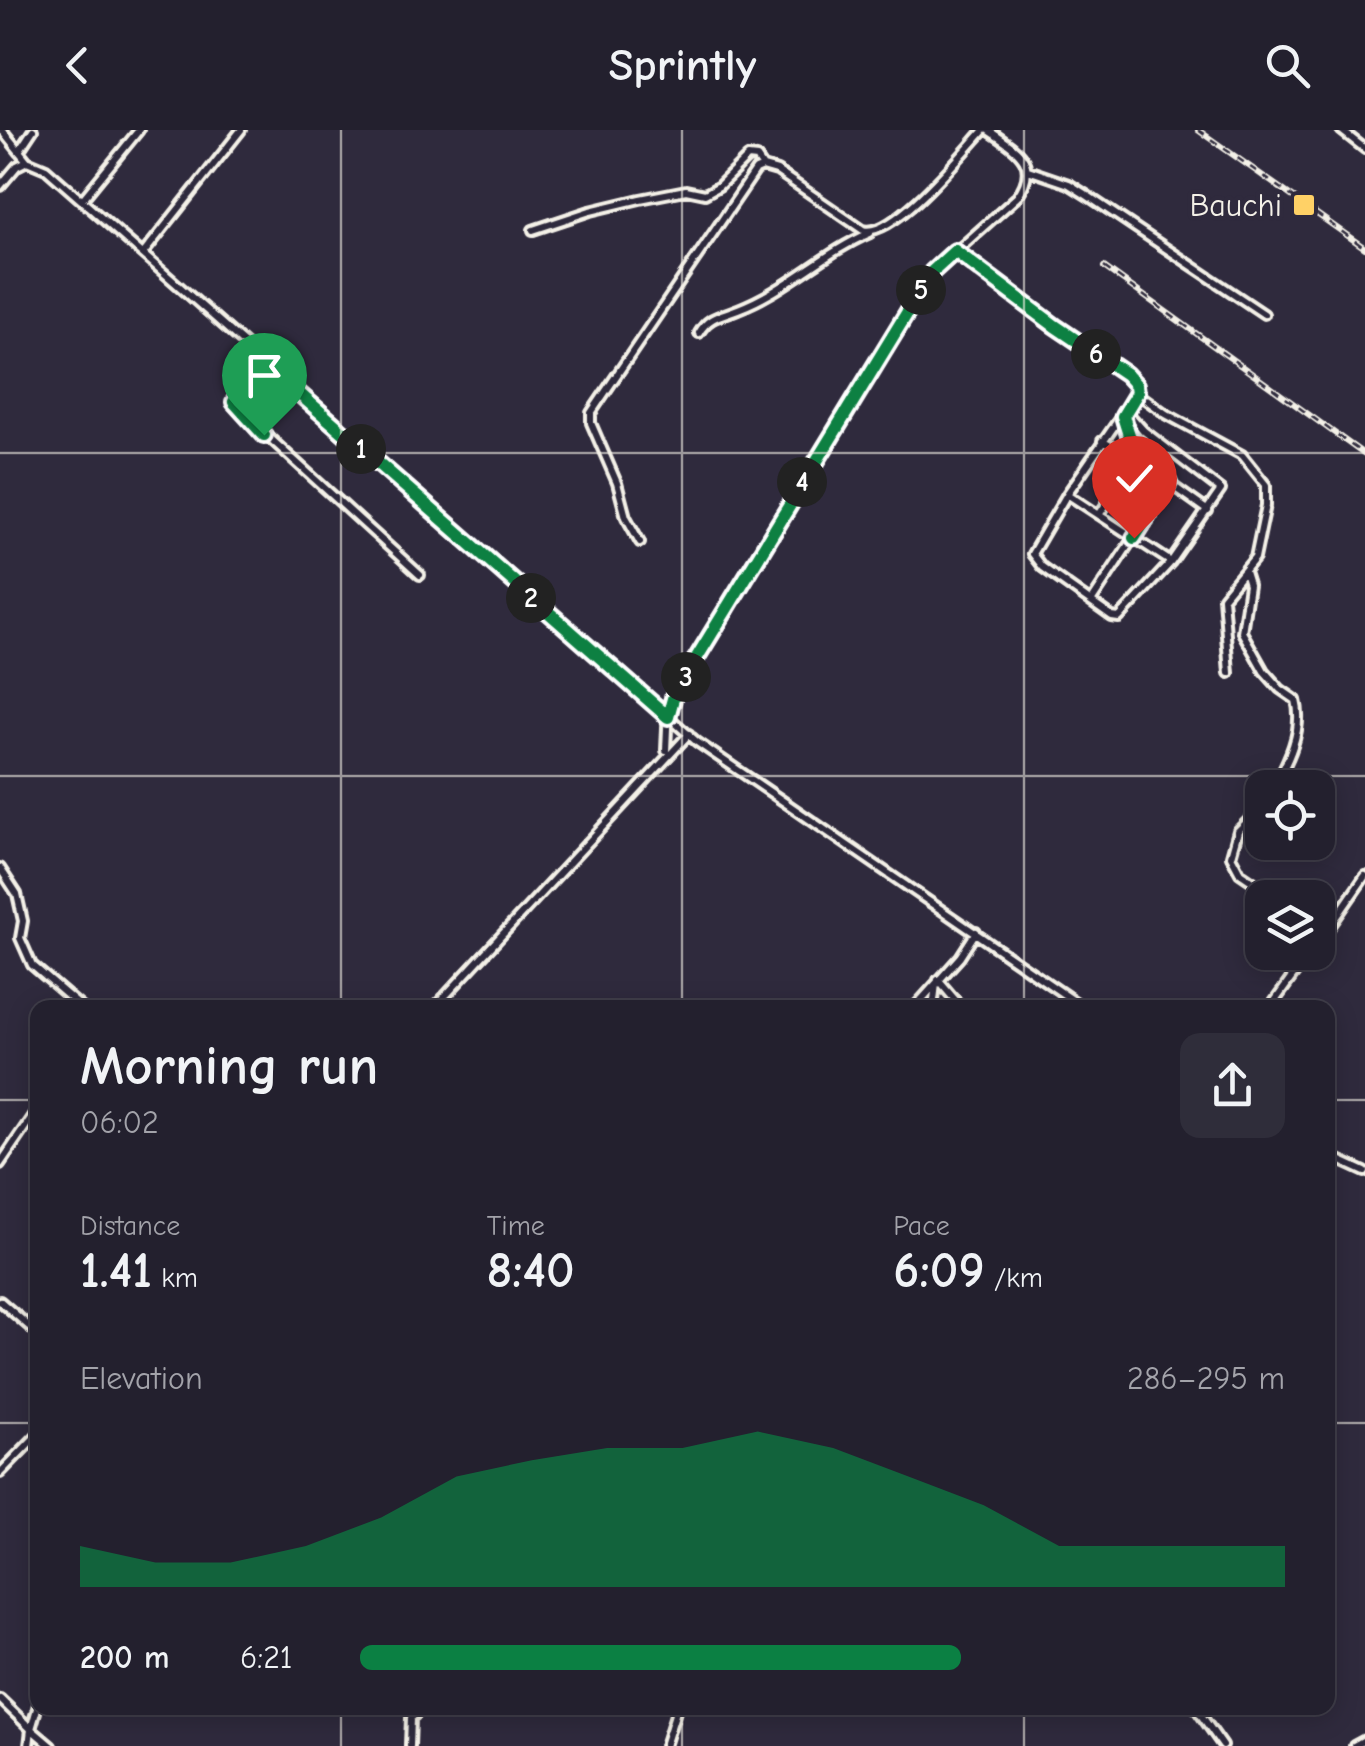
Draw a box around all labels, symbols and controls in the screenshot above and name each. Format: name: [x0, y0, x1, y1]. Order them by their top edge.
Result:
icon: back: [50, 38, 105, 93]
icon: search: [1260, 38, 1315, 93]
text: Sprintly: [609, 39, 756, 91]
place label: Bauchi: [1189, 187, 1282, 224]
marker: Bauchi: [1291, 192, 1317, 218]
pin: 5: [896, 265, 946, 315]
text: 5: [914, 274, 928, 306]
pin: 6: [1071, 329, 1121, 379]
pin: [222, 333, 307, 436]
text: 6: [1089, 338, 1103, 370]
icon: arrive: [237, 348, 292, 403]
pin: 1: [336, 424, 386, 474]
text: 1: [355, 433, 367, 465]
pin: [1092, 436, 1177, 539]
icon: check: [1107, 451, 1162, 506]
pin: 4: [777, 457, 827, 507]
text: 4: [795, 466, 809, 498]
pin: 2: [506, 573, 556, 623]
text: 2: [524, 582, 538, 614]
pin: 3: [661, 652, 711, 702]
text: 3: [679, 661, 693, 693]
map controls: [1245, 770, 1335, 970]
button: locate: [1245, 770, 1335, 860]
button: layers: [1245, 880, 1335, 970]
button: share: [1180, 1033, 1285, 1138]
text: Morning run: [80, 1034, 378, 1098]
text: 06:02: [80, 1104, 159, 1141]
text: Distance: [80, 1210, 180, 1242]
text: Time: [487, 1210, 545, 1242]
text: Pace: [893, 1210, 950, 1242]
text: 1.41: [80, 1242, 152, 1300]
text: 8:40: [487, 1242, 575, 1300]
text: 6:09: [893, 1242, 985, 1300]
text: km: [152, 1262, 198, 1294]
text: /km: [985, 1262, 1043, 1294]
text: Elevation: [80, 1360, 203, 1397]
text: 286–295 m: [1127, 1360, 1285, 1397]
text: 200 m: [80, 1639, 169, 1676]
text: 6:21: [240, 1639, 293, 1676]

